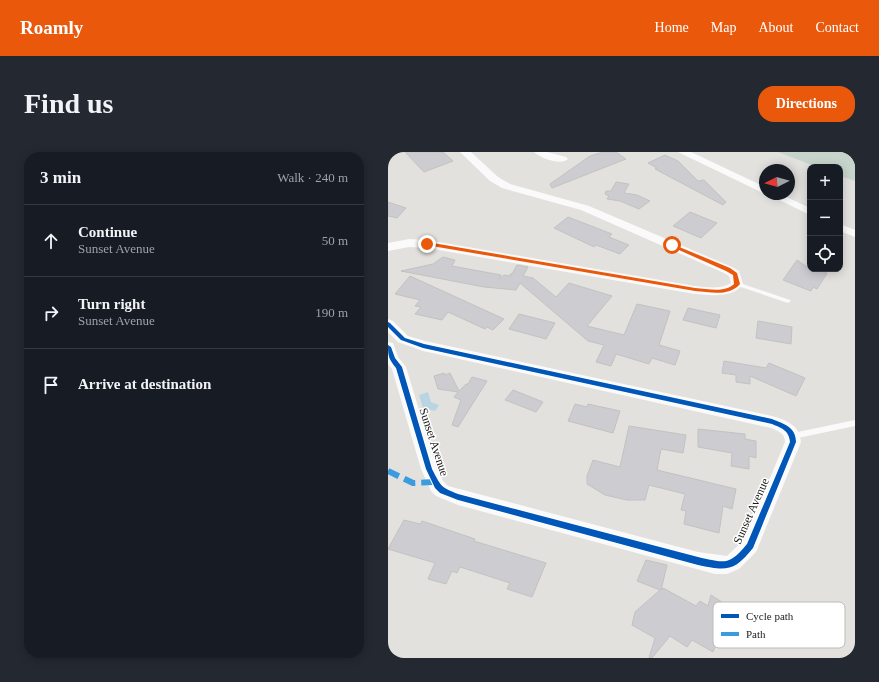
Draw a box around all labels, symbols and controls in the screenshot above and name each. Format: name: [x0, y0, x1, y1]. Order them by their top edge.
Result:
text: Roamly: [20, 17, 83, 38]
text: Home: [655, 20, 689, 35]
text: Map: [711, 20, 736, 35]
text: About: [758, 20, 793, 35]
text: Contact: [815, 20, 859, 35]
button: Directions: [758, 86, 855, 122]
text: Find us: [24, 88, 114, 119]
north arrow: [759, 164, 795, 200]
map controls: [807, 164, 843, 272]
button: +: [807, 164, 843, 200]
text: 3 min: [40, 168, 81, 187]
text: Walk · 240 m: [277, 170, 348, 185]
button: −: [807, 200, 843, 236]
text: Continue: [78, 224, 137, 240]
icon: ahead: [40, 230, 62, 252]
text: 50 m: [322, 233, 348, 248]
route end: [418, 235, 436, 253]
route start: [663, 236, 681, 254]
button: locate: [807, 236, 843, 272]
text: Sunset Avenue: [78, 241, 155, 256]
text: Turn right: [78, 296, 145, 312]
icon: right: [40, 302, 62, 324]
text: 190 m: [315, 305, 348, 320]
text: Sunset Avenue: [78, 313, 155, 328]
icon: arrive: [40, 374, 62, 396]
text: Arrive at destination: [78, 376, 211, 392]
street label: Sunset Avenue: [416, 406, 452, 478]
street label: Sunset Avenue: [730, 476, 772, 546]
legend: [713, 602, 845, 648]
text: Cycle path: [746, 610, 794, 622]
text: Path: [746, 628, 766, 640]

